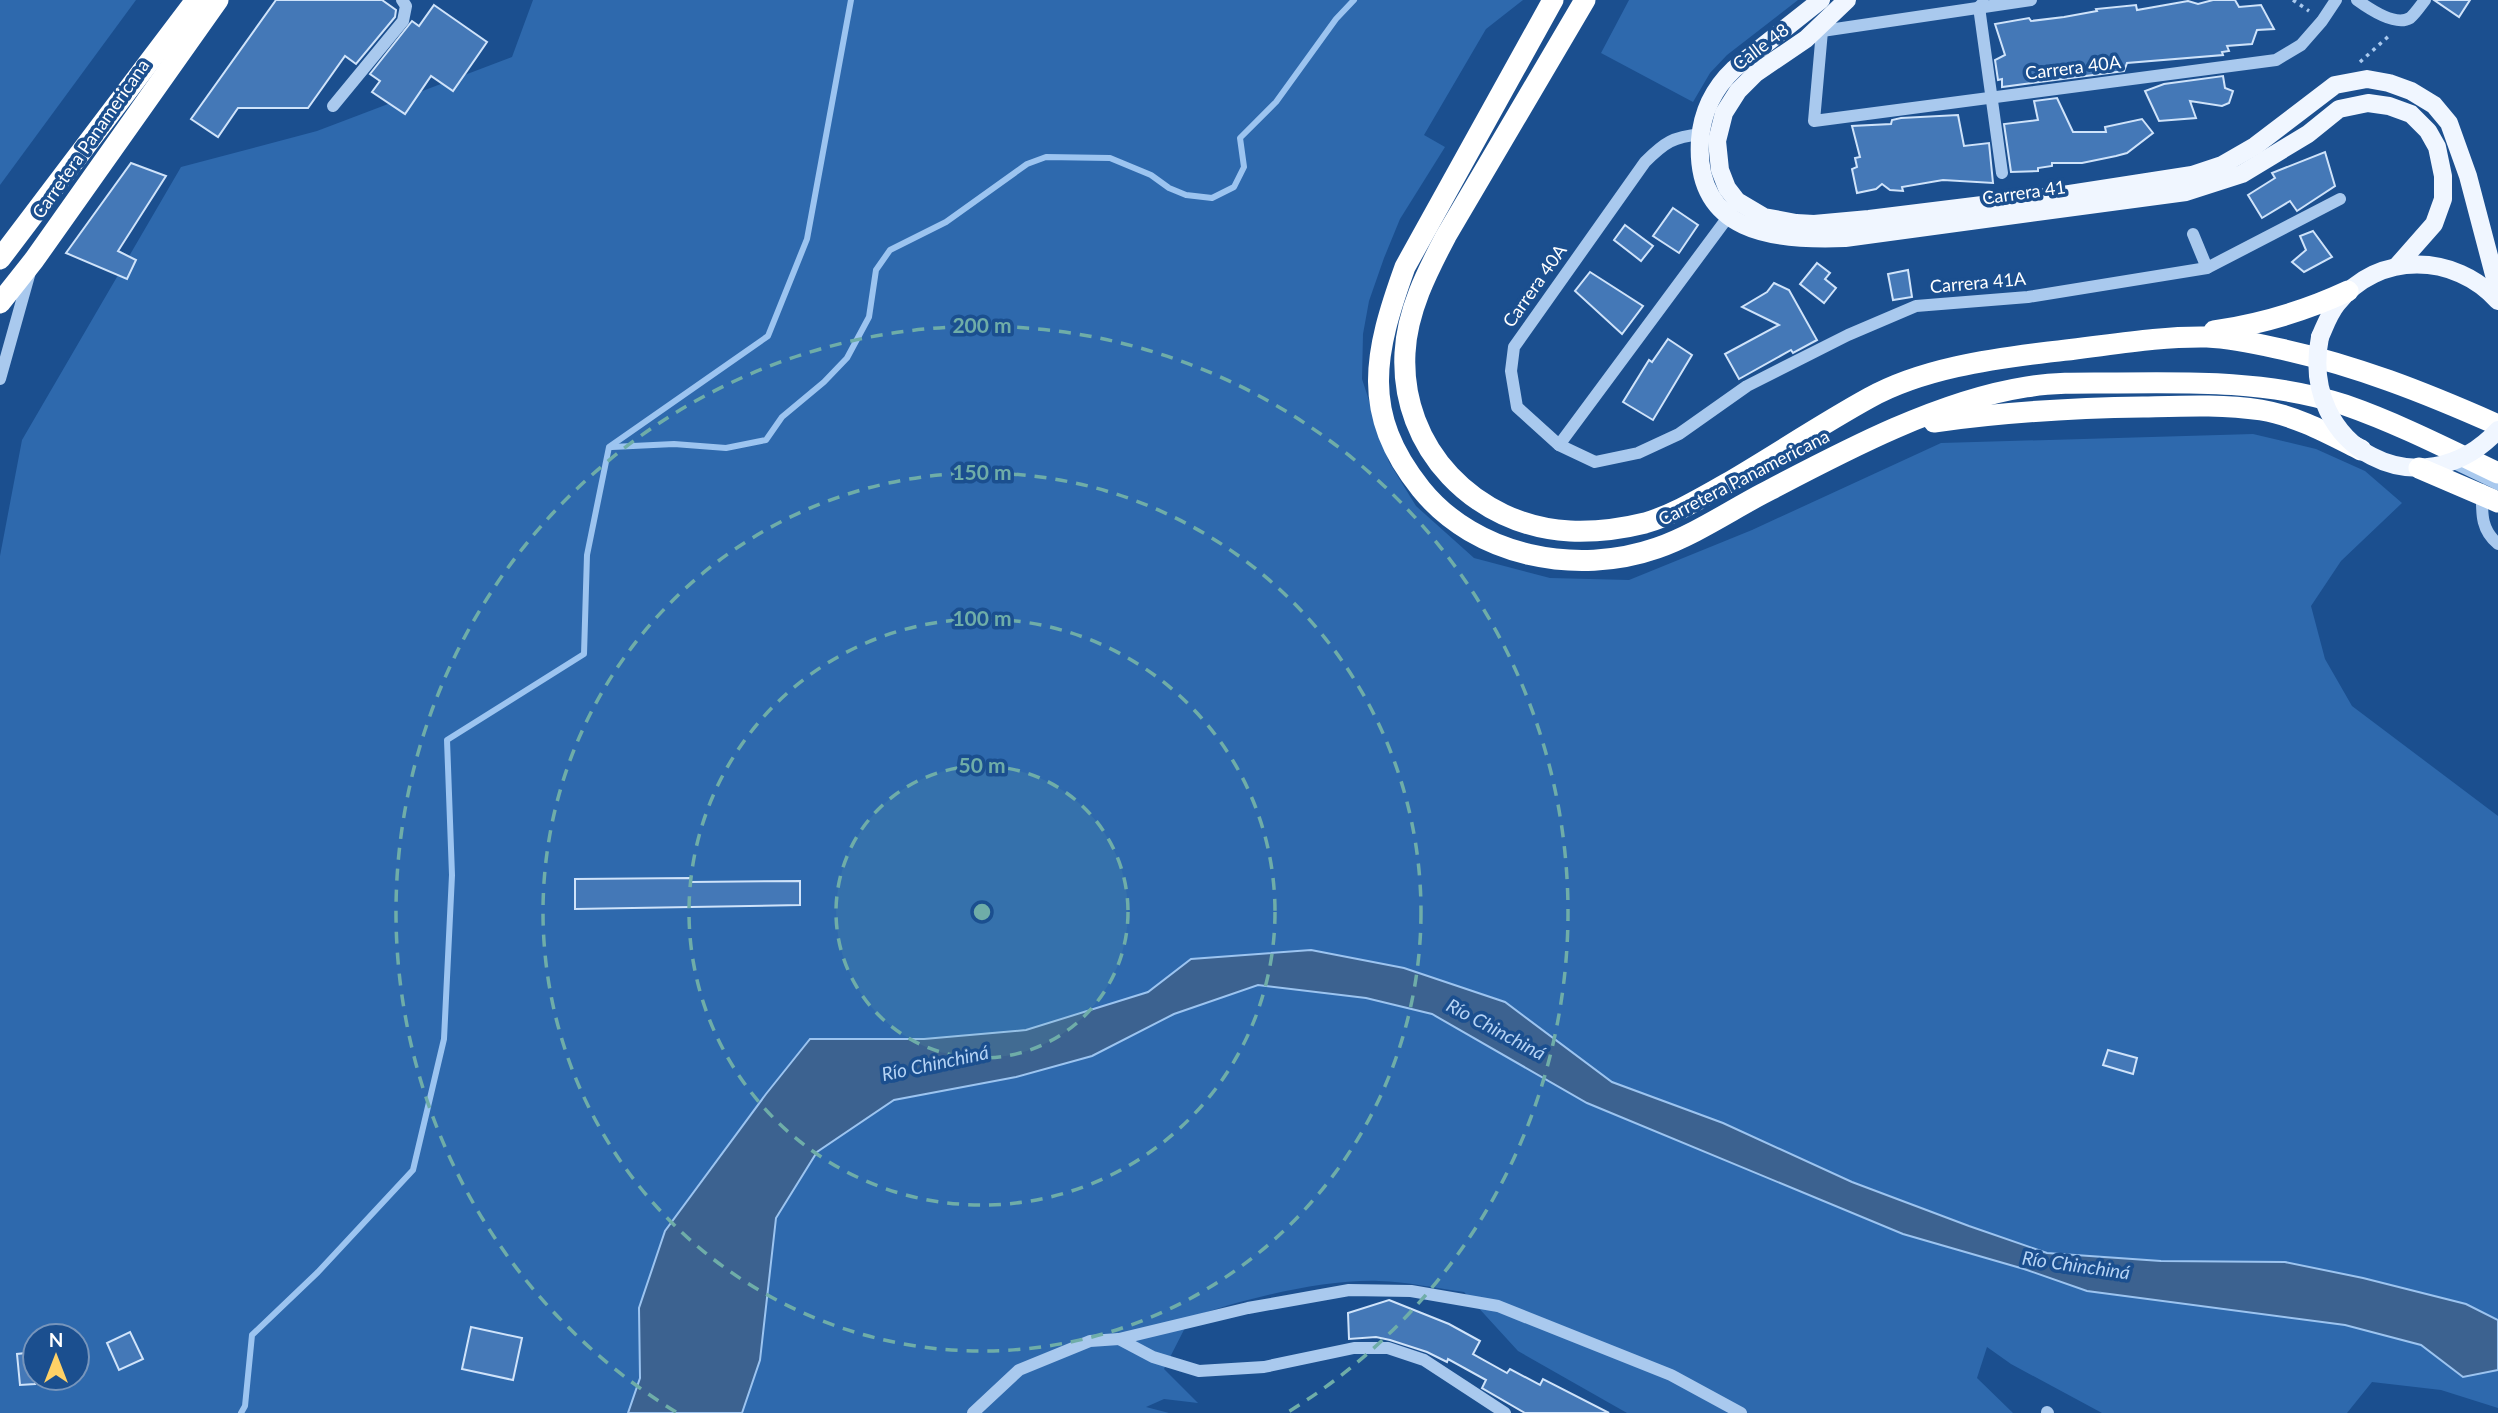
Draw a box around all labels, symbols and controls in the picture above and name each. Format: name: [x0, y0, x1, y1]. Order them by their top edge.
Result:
street label: Calle 48: [1728, 18, 1793, 74]
street label: Carrera 40A: [2024, 50, 2123, 84]
street label: Carretera Panamericana: [27, 55, 153, 222]
street label: Carrera 41: [1981, 175, 2067, 209]
street label: Carrera 40A: [1498, 239, 1571, 331]
street label: Carrera 41A: [1929, 267, 2028, 297]
text: 200 m: [952, 312, 1012, 337]
street label: Carretera Panamericana: [1654, 424, 1833, 530]
text: 150 m: [952, 459, 1012, 484]
text: 100 m: [952, 605, 1012, 630]
text: 50 m: [958, 752, 1006, 777]
centre of rings: [970, 900, 994, 924]
water label: Río Chinchiná: [1443, 993, 1550, 1064]
water label: Río Chinchiná: [879, 1040, 991, 1085]
water label: Río Chinchiná: [2021, 1246, 2132, 1284]
north arrow: [21, 1322, 91, 1392]
text: N: [49, 1328, 63, 1351]

